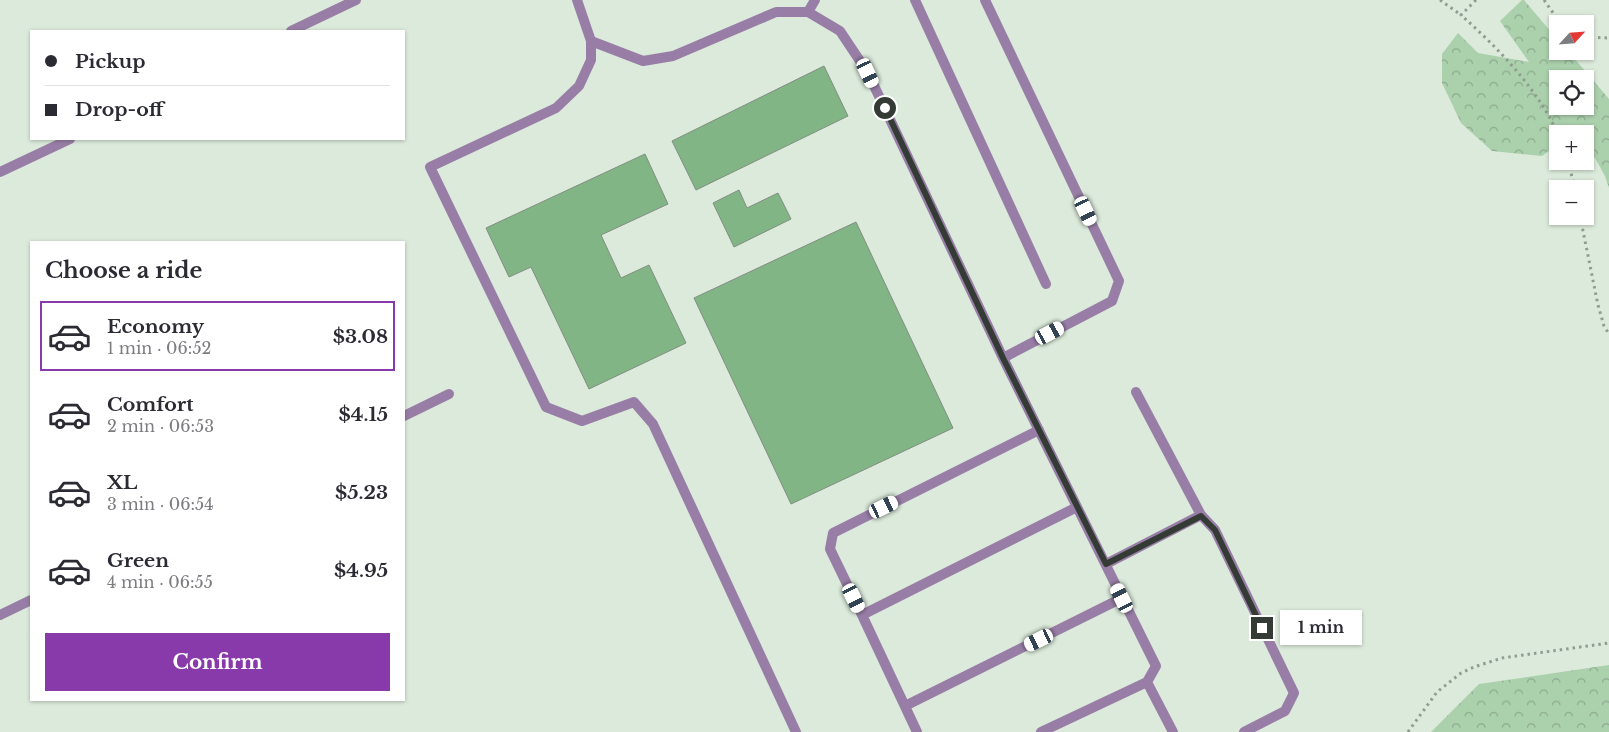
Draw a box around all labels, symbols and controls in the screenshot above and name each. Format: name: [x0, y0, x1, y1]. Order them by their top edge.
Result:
north arrow: [1549, 15, 1594, 60]
map controls: [1549, 15, 1594, 225]
text: Pickup: [75, 50, 146, 73]
car: [854, 56, 881, 90]
button: locate: [1549, 70, 1594, 115]
route start: [874, 97, 896, 119]
text: Drop-off: [75, 98, 164, 121]
button: +: [1549, 125, 1594, 170]
button: −: [1549, 180, 1594, 225]
car: [1072, 194, 1099, 228]
text: Choose a ride: [45, 257, 202, 284]
icon: car: [47, 314, 92, 359]
text: Economy: [107, 315, 204, 338]
car: [1033, 319, 1066, 347]
text: $3.08: [333, 325, 388, 348]
text: 1 min · 06:52: [107, 338, 211, 358]
icon: car: [47, 392, 92, 437]
text: Comfort: [107, 393, 194, 416]
text: $4.15: [339, 403, 388, 426]
text: 2 min · 06:53: [107, 416, 214, 436]
icon: car: [47, 470, 92, 515]
text: XL: [107, 471, 137, 494]
text: $5.23: [335, 481, 388, 504]
text: 3 min · 06:54: [107, 494, 214, 514]
car: [867, 494, 900, 520]
icon: car: [47, 548, 92, 593]
text: Green: [107, 549, 169, 572]
text: $4.95: [334, 559, 388, 582]
text: 4 min · 06:55: [107, 572, 213, 592]
car: [840, 581, 867, 615]
car: [1108, 581, 1135, 615]
callout: 1 min: [1280, 610, 1362, 646]
route end: [1251, 617, 1273, 639]
text: 1 min: [1298, 617, 1344, 637]
car: [1022, 627, 1055, 653]
button: Confirm: [45, 633, 390, 691]

